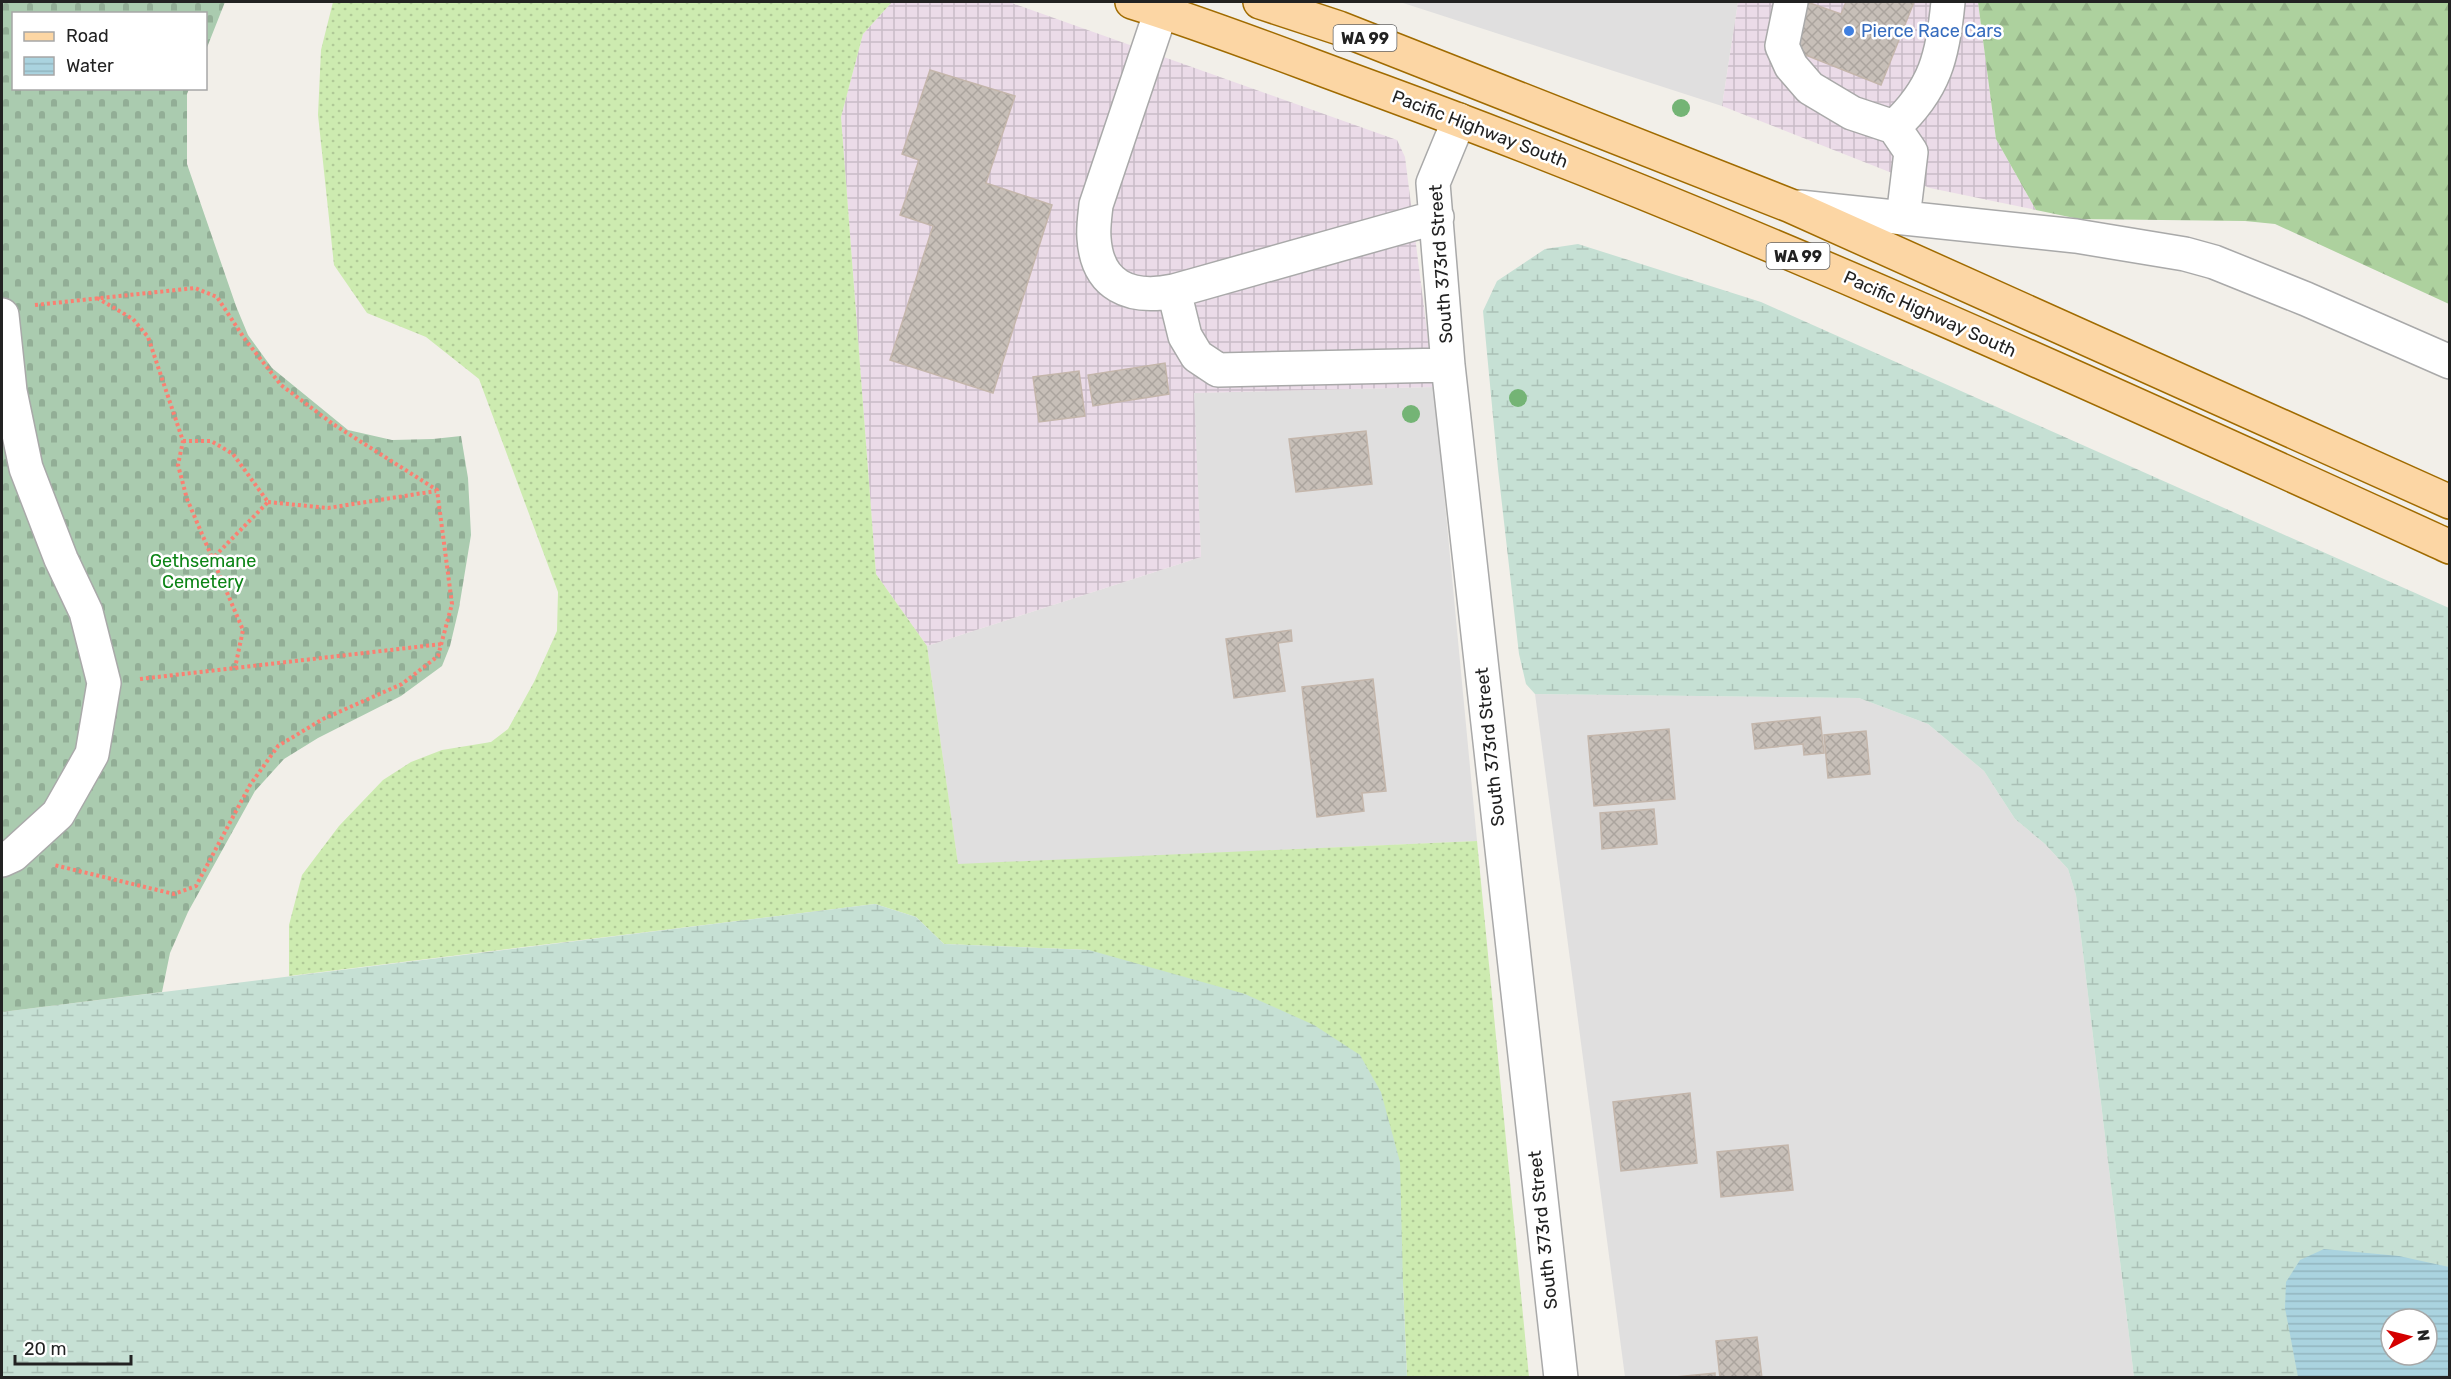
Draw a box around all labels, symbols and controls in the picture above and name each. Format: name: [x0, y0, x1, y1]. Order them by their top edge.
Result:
legend: [12, 12, 207, 90]
place label: Pierce Race Cars: [1861, 20, 2002, 42]
marker: Pierce Race Cars: [1842, 24, 1856, 38]
text: Road: [66, 25, 109, 47]
road number: WA 99: [1334, 25, 1396, 51]
text: Water: [66, 55, 114, 77]
street label: Pacific Highway South: [1389, 85, 1571, 173]
street label: South 373rd Street: [1424, 184, 1458, 344]
road number: WA 99: [1766, 243, 1830, 269]
street label: Pacific Highway South: [1840, 266, 2020, 362]
park label: Gethsemane Cemetery: [150, 550, 256, 593]
street label: South 373rd Street: [1471, 667, 1509, 827]
street label: South 373rd Street: [1524, 1150, 1562, 1310]
north arrow: [2379, 1307, 2439, 1367]
scale bar: [15, 1328, 130, 1366]
text: N: [2413, 1328, 2434, 1342]
text: 20 m: [24, 1338, 66, 1360]

